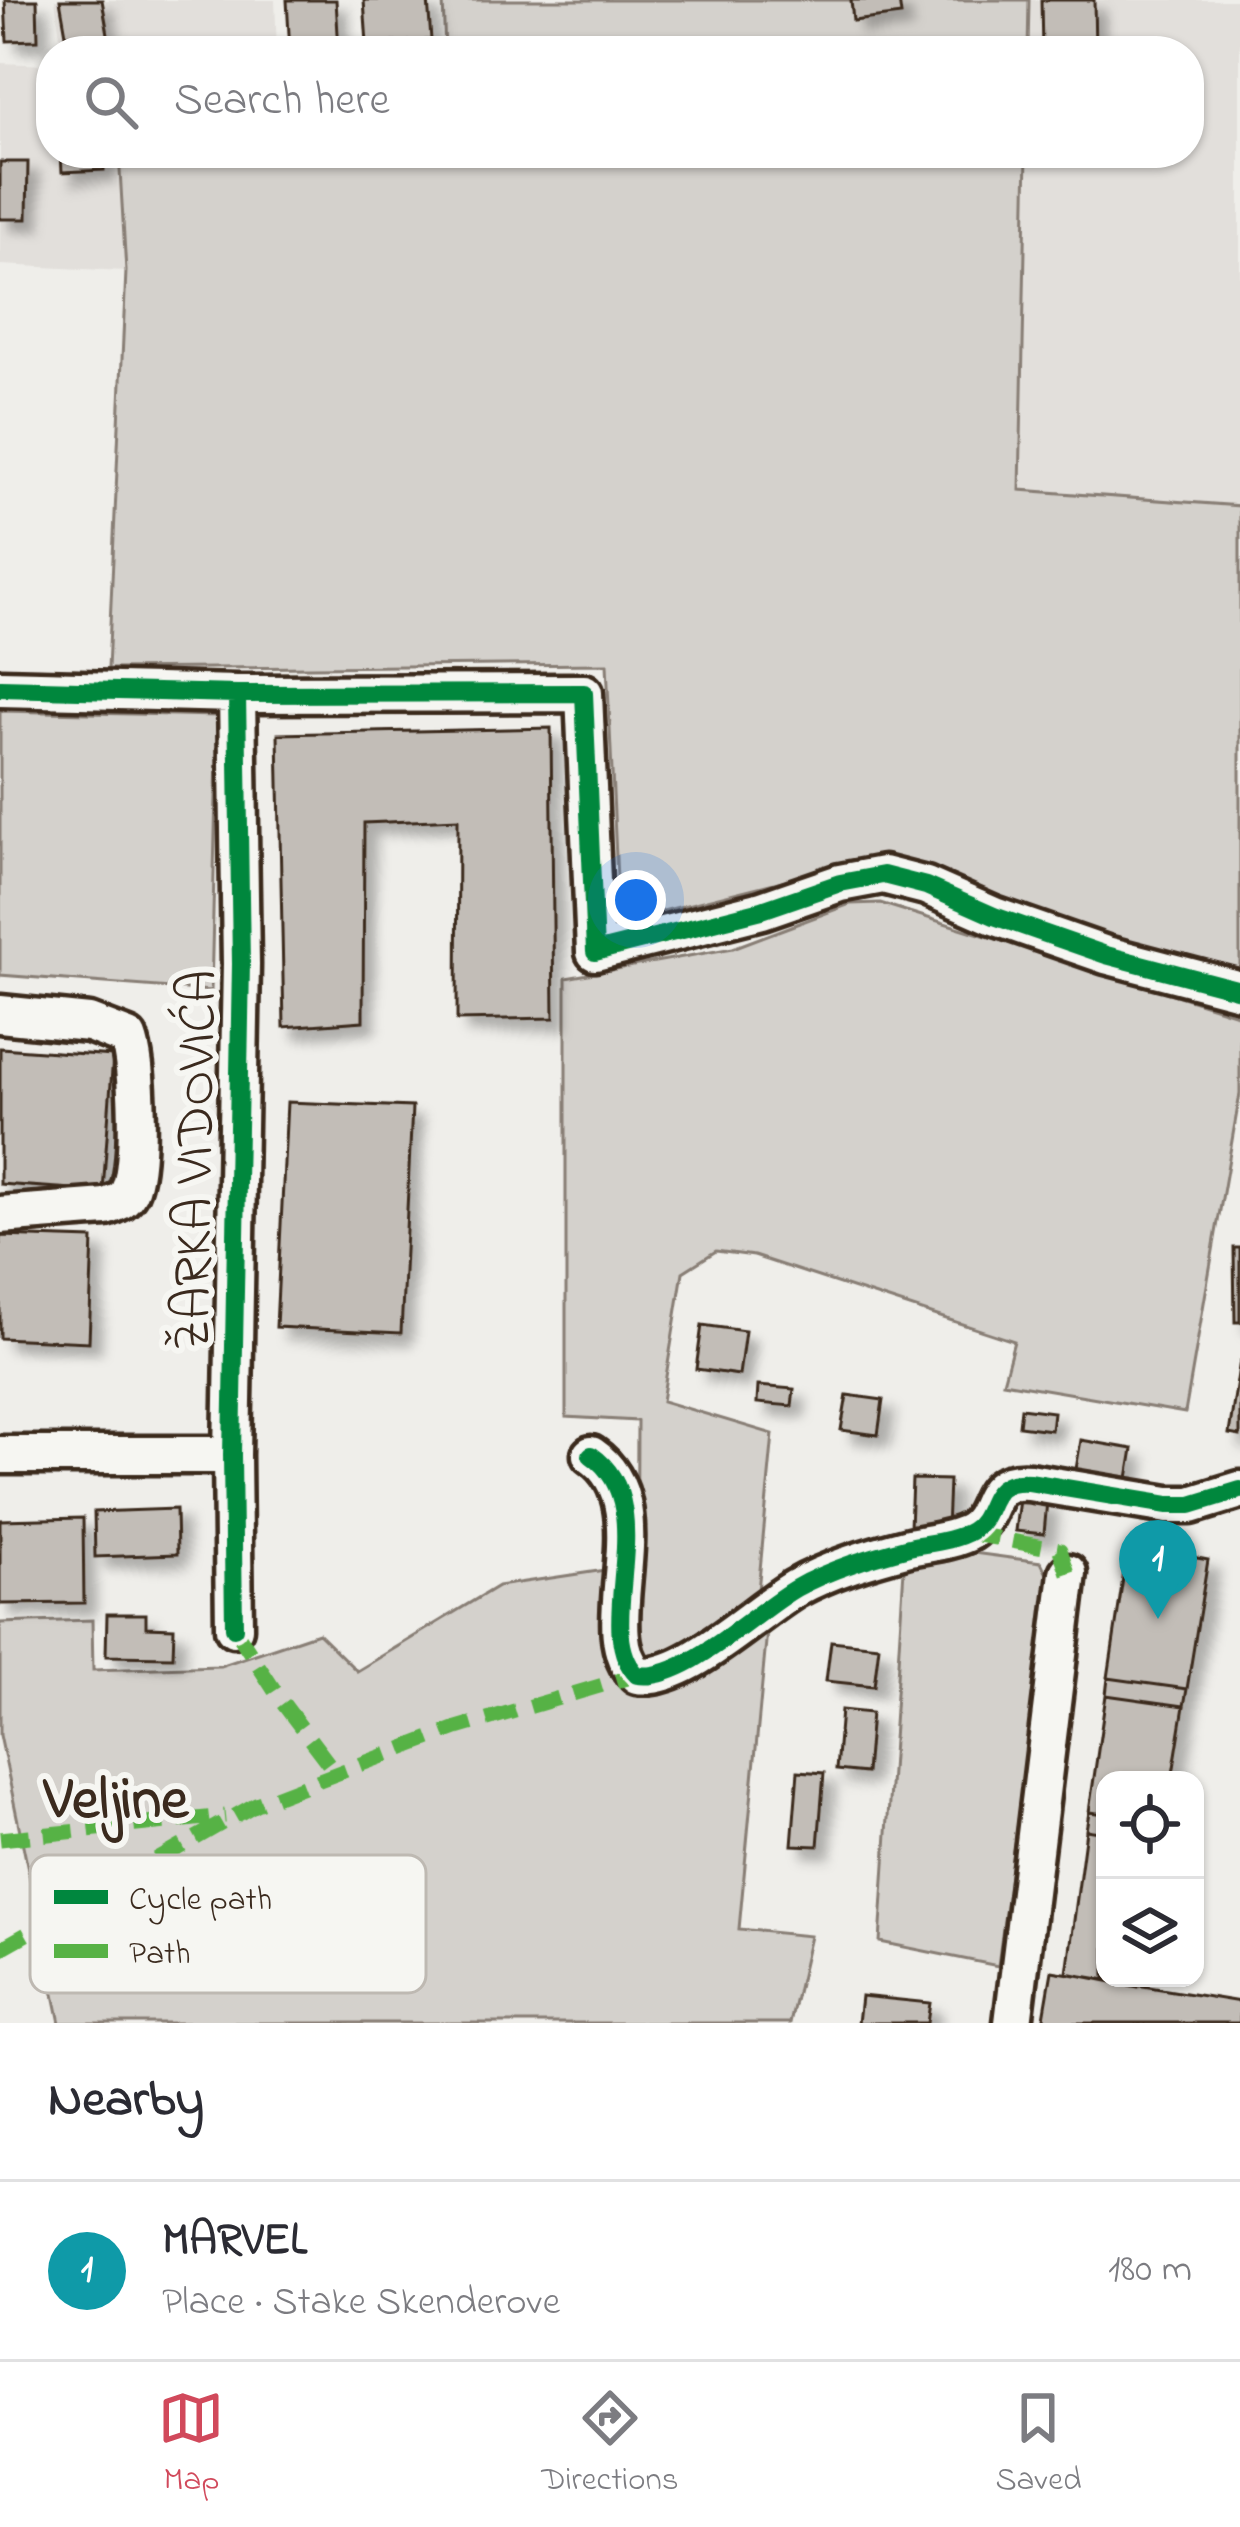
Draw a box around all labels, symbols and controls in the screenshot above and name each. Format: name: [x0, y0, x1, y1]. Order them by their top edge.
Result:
search box: [36, 36, 1204, 168]
icon: search: [78, 69, 144, 135]
text: Search here: [174, 69, 390, 135]
your location: [606, 870, 666, 930]
street label: ŽARKA VIDOVIĆA: [156, 969, 240, 1351]
pin: 1: [1119, 1520, 1197, 1619]
district label: Veljine: [42, 1759, 190, 1846]
map controls: [1096, 1771, 1204, 1987]
button: locate: [1096, 1771, 1204, 1879]
legend: [30, 1855, 426, 1993]
text: Cycle path: [129, 1877, 272, 1925]
button: layers: [1096, 1879, 1204, 1987]
text: Path: [129, 1931, 191, 1979]
text: Nearby: [48, 2064, 204, 2139]
text: MARVEL: [162, 2209, 307, 2275]
text: 1: [81, 2242, 93, 2299]
text: 180 m: [1108, 2242, 1192, 2299]
text: Place · Stake Skenderove: [162, 2275, 560, 2332]
tab: Map: [158, 2385, 224, 2505]
tab: Directions: [541, 2385, 679, 2505]
tab: Saved: [995, 2385, 1082, 2505]

